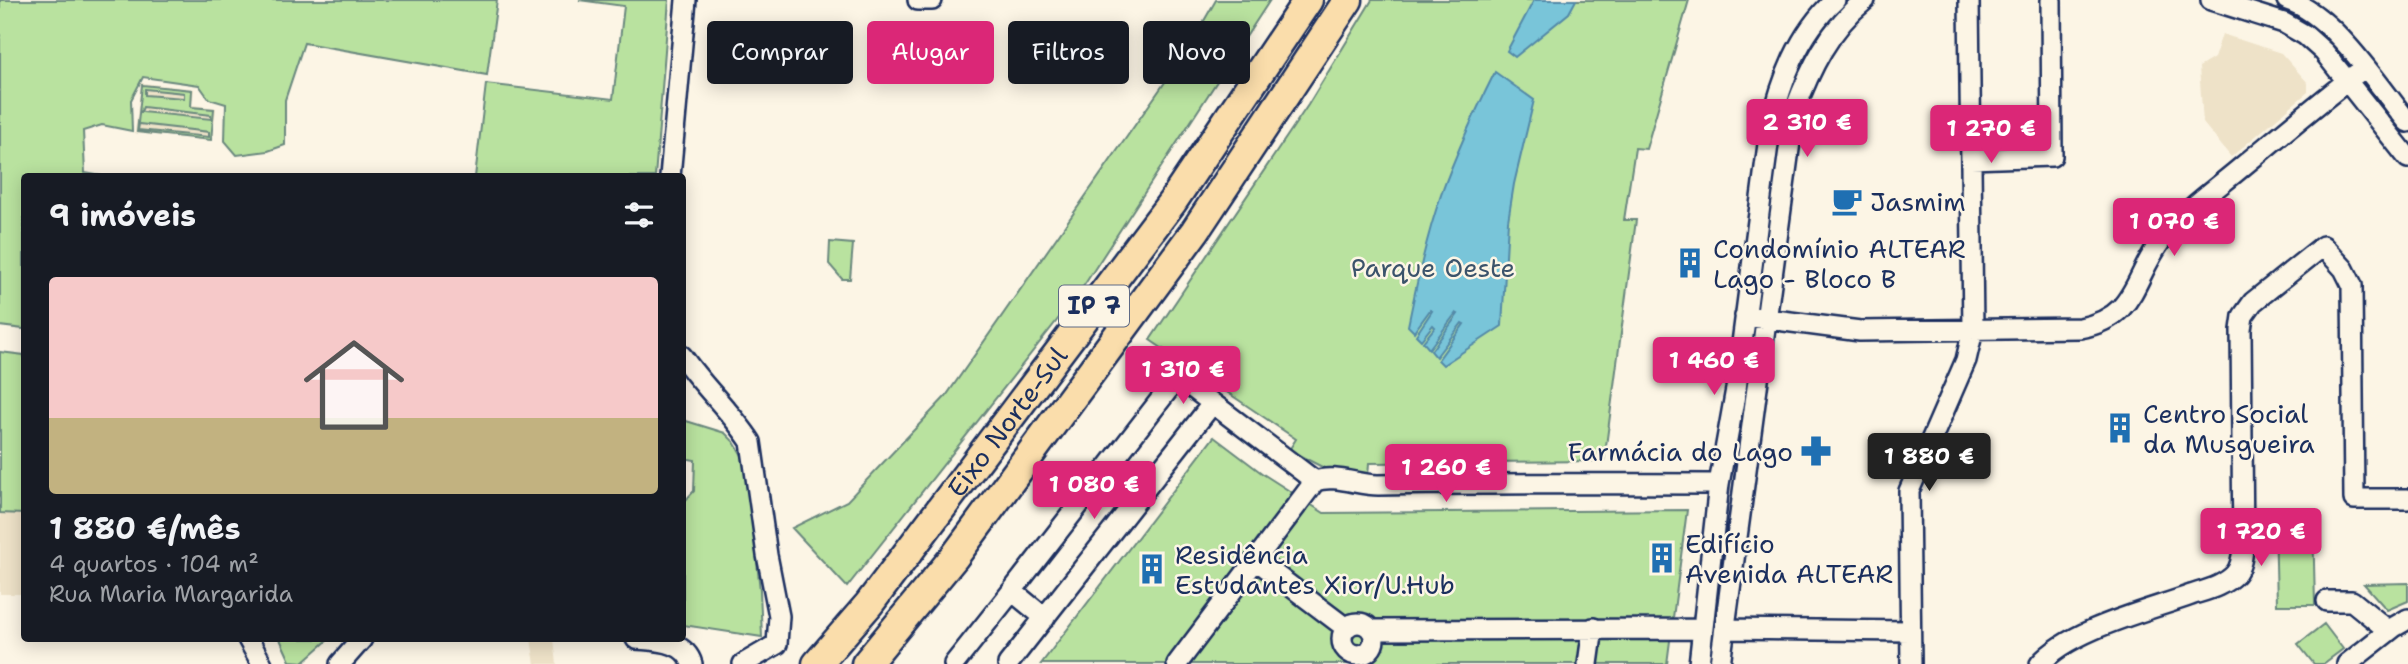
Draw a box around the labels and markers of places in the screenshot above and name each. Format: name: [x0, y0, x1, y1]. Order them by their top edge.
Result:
pin: 2 310 €: [1742, 100, 1872, 159]
pin: 1 270 €: [1926, 106, 2056, 165]
cafe icon: Jasmim: [1830, 184, 1864, 218]
place label: Jasmim: [1870, 184, 1966, 219]
pin: 1 070 €: [2109, 198, 2239, 258]
place label: Condomínio ALTEAR Lago - Bloco B: [1713, 231, 1966, 296]
building icon: Condomínio ALTEAR Lago - Bloco B: [1673, 246, 1707, 280]
pin: 1 460 €: [1649, 338, 1779, 397]
pin: 1 310 €: [1118, 346, 1248, 406]
place label: Centro Social da Musgueira: [2143, 396, 2315, 461]
building icon: Centro Social da Musgueira: [2103, 411, 2137, 445]
place label: Farmácia do Lago: [1568, 434, 1793, 469]
pharmacy icon: Farmácia do Lago: [1799, 434, 1833, 468]
pin: 1 880 €: [1864, 434, 1994, 493]
pin: 1 260 €: [1381, 444, 1511, 504]
pin: 1 080 €: [1029, 462, 1159, 521]
pin: 1 720 €: [2196, 508, 2326, 568]
place label: Edifício Avenida ALTEAR: [1685, 526, 1893, 591]
place label: Residência Estudantes Xior/U.Hub: [1175, 537, 1455, 602]
building icon: Edifício Avenida ALTEAR: [1645, 541, 1679, 575]
building icon: Residência Estudantes Xior/U.Hub: [1135, 552, 1169, 586]

